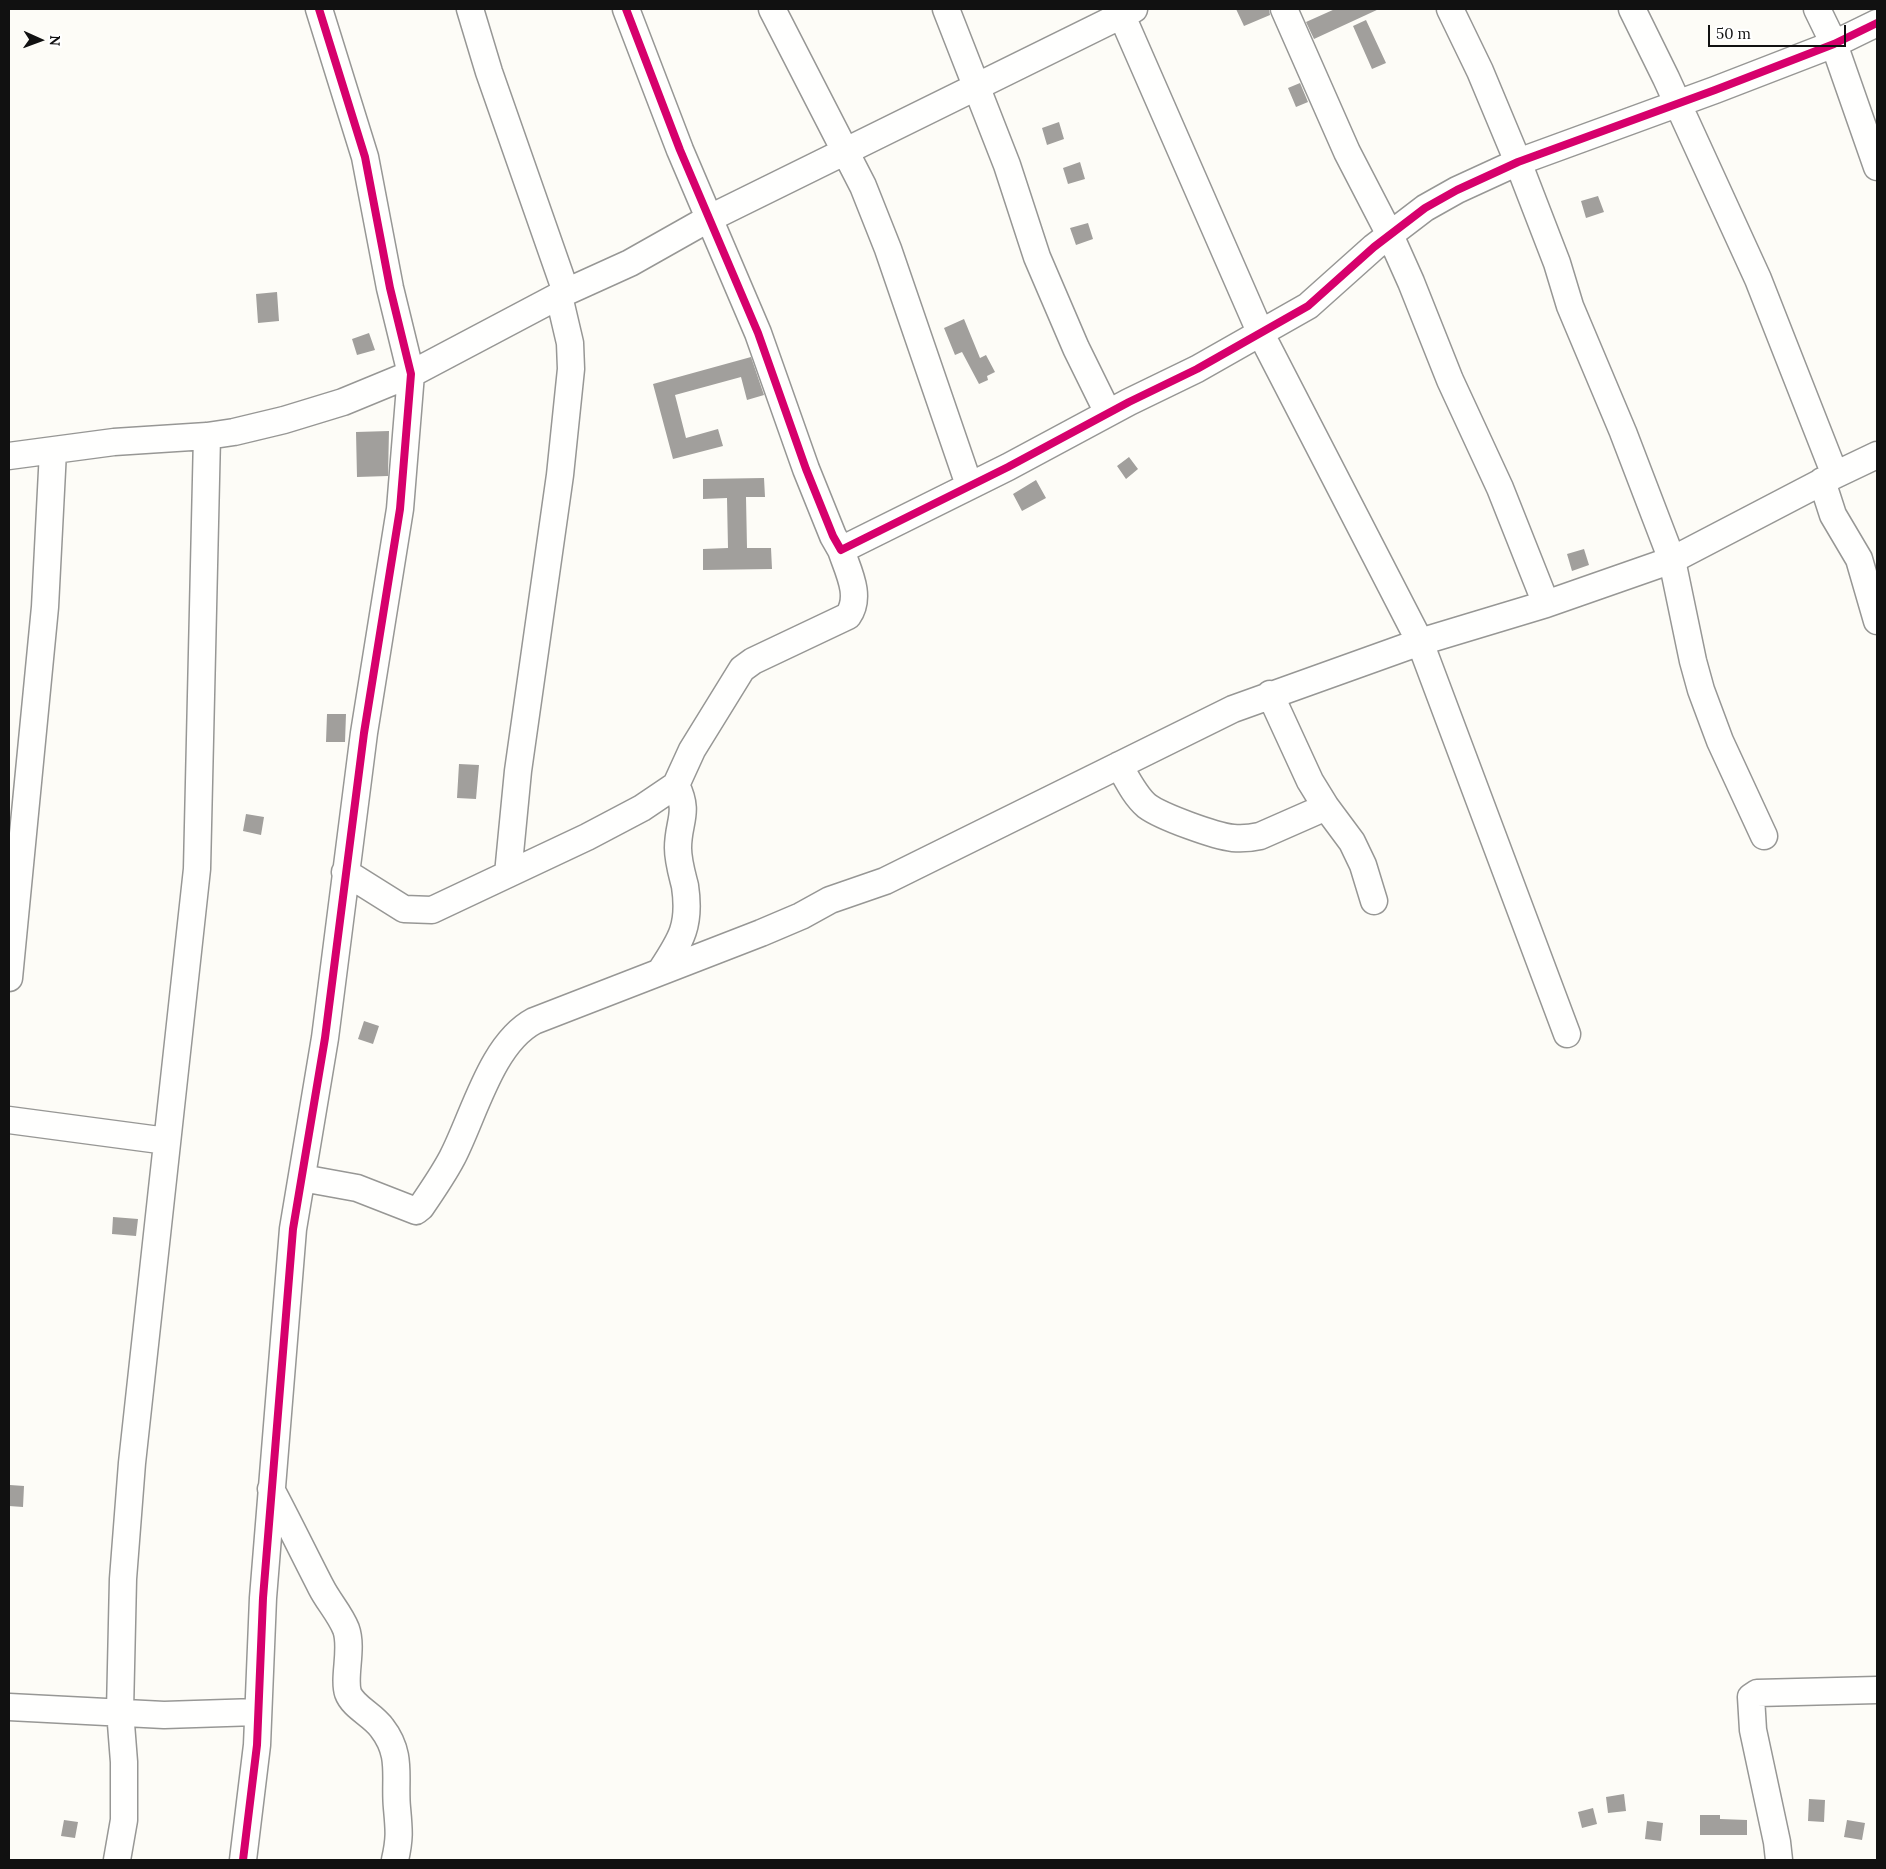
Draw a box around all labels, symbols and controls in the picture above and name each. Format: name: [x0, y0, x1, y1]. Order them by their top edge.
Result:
north arrow: [15, 15, 65, 65]
scale bar: [1711, 15, 1848, 47]
text: 50 m: [1716, 24, 1751, 43]
text: N: [46, 35, 64, 46]

